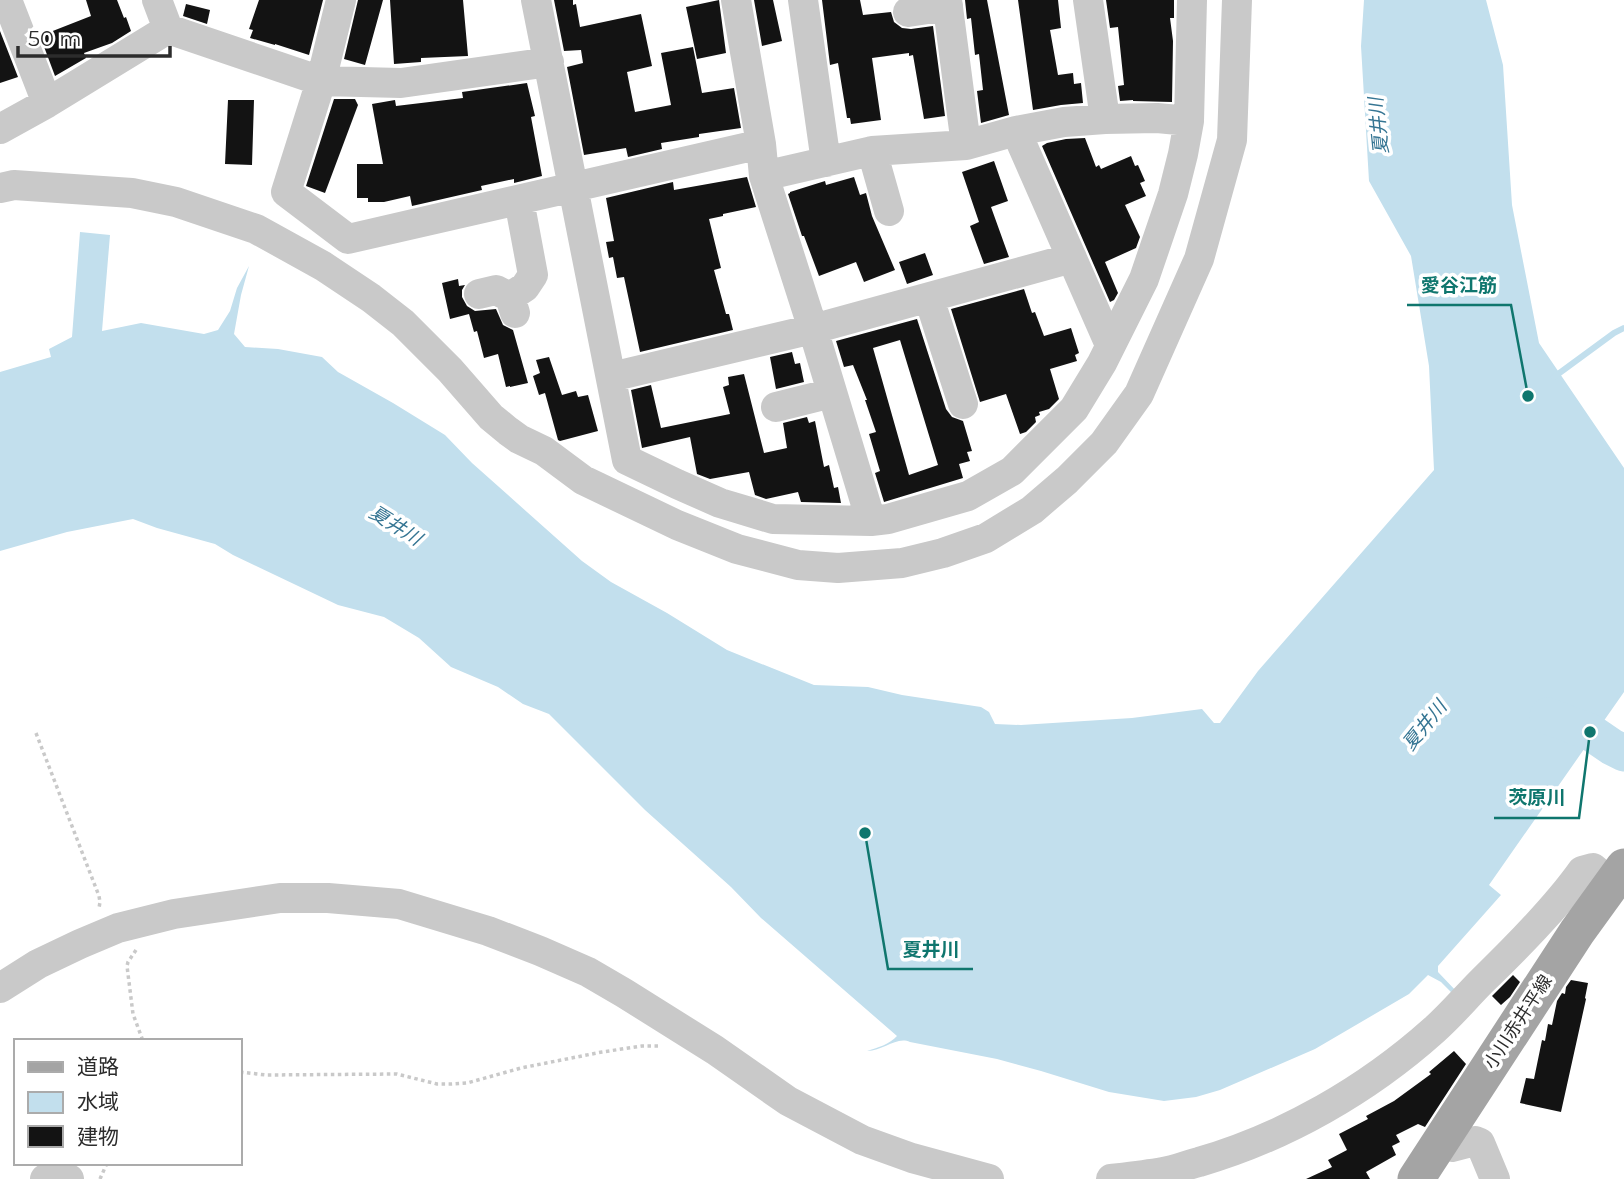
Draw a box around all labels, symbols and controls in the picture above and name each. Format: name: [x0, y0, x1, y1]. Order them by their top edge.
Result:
scale bar: [18, 14, 170, 58]
text: 50 m: [28, 26, 82, 51]
water label: 夏井川: [1364, 94, 1393, 156]
callout: 愛谷江筋: [1407, 265, 1511, 305]
text: 愛谷江筋: [1421, 274, 1497, 297]
water label: 夏井川: [365, 501, 428, 551]
water label: 夏井川: [1398, 694, 1453, 755]
callout: 茨原川: [1494, 778, 1579, 818]
text: 茨原川: [1508, 786, 1566, 809]
callout: 夏井川: [888, 929, 973, 969]
text: 夏井川: [902, 938, 960, 961]
street label: 小川赤井平線: [1479, 971, 1557, 1073]
legend: [14, 1039, 242, 1165]
text: 道路: [77, 1054, 119, 1079]
text: 水域: [77, 1089, 119, 1114]
text: 建物: [77, 1124, 119, 1149]

